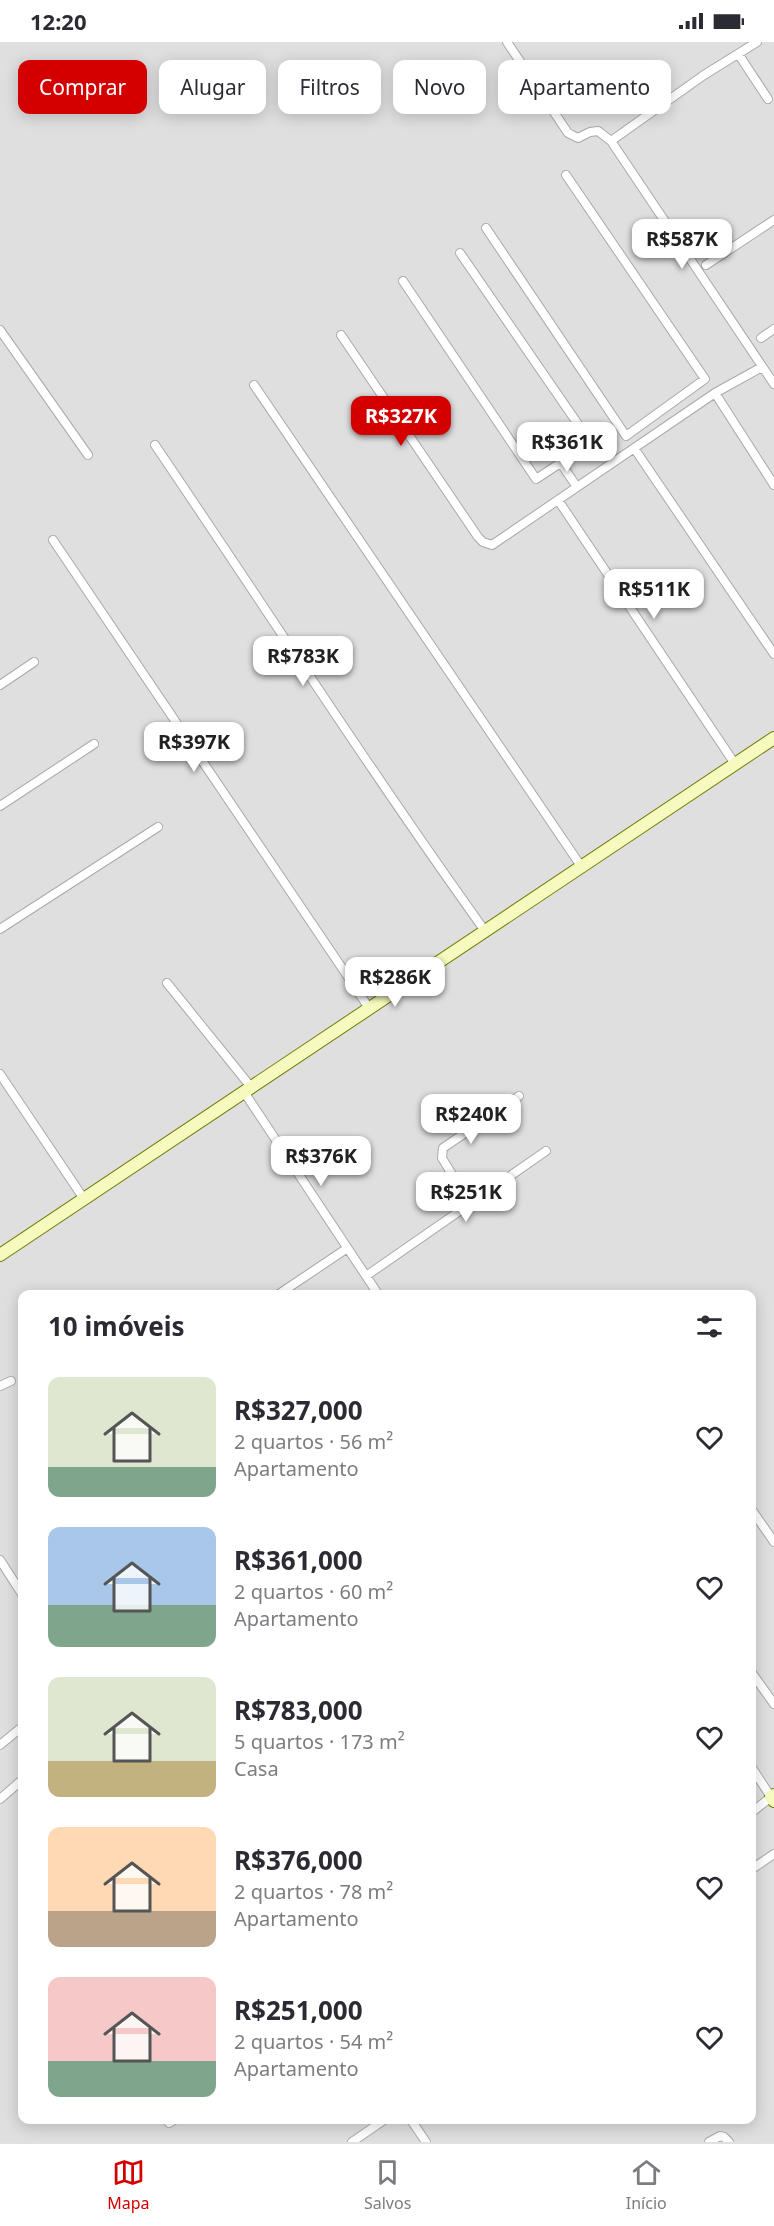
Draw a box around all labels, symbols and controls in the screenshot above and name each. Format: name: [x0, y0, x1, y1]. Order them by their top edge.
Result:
text: 12:20: [30, 6, 87, 36]
chip: Comprar: [18, 60, 147, 114]
chip: Alugar: [159, 60, 266, 114]
chip: Filtros: [278, 60, 381, 114]
chip: Novo: [393, 60, 486, 114]
chip: Apartamento: [498, 60, 671, 114]
pin: R$587K: [633, 219, 731, 270]
text: R$587K: [646, 225, 718, 252]
pin: R$327K: [352, 396, 450, 447]
text: R$327K: [365, 402, 437, 429]
pin: R$361K: [518, 422, 616, 473]
text: R$361K: [531, 428, 603, 455]
pin: R$511K: [605, 569, 703, 620]
text: R$511K: [618, 575, 690, 602]
pin: R$783K: [254, 636, 352, 687]
text: R$783K: [267, 642, 339, 669]
pin: R$397K: [145, 722, 243, 773]
text: R$397K: [158, 728, 230, 755]
pin: R$286K: [346, 957, 444, 1008]
text: R$286K: [359, 963, 431, 990]
pin: R$240K: [422, 1094, 520, 1145]
text: R$240K: [435, 1100, 507, 1127]
pin: R$376K: [272, 1136, 370, 1187]
text: R$376K: [285, 1142, 357, 1169]
pin: R$251K: [417, 1172, 515, 1223]
text: R$251K: [430, 1178, 502, 1205]
text: 10 imóveis: [48, 1308, 185, 1344]
icon: filters: [693, 1310, 726, 1343]
text: R$327,000: [234, 1392, 363, 1428]
icon: home: [96, 1401, 168, 1473]
icon: heart: [693, 1421, 726, 1454]
text: 2 quartos · 56 m²: [234, 1428, 393, 1455]
text: Apartamento: [234, 1455, 359, 1482]
text: R$361,000: [234, 1542, 363, 1578]
icon: home: [96, 1551, 168, 1623]
icon: heart: [693, 1571, 726, 1604]
text: 2 quartos · 60 m²: [234, 1578, 393, 1605]
text: Apartamento: [234, 1605, 359, 1632]
text: R$783,000: [234, 1692, 363, 1728]
icon: home: [96, 1701, 168, 1773]
icon: heart: [693, 1721, 726, 1754]
text: 5 quartos · 173 m²: [234, 1728, 405, 1755]
text: Casa: [234, 1755, 279, 1782]
text: R$376,000: [234, 1842, 363, 1878]
icon: home: [96, 1851, 168, 1923]
icon: heart: [693, 1871, 726, 1904]
text: 2 quartos · 78 m²: [234, 1878, 393, 1905]
text: Apartamento: [234, 1905, 359, 1932]
text: R$251,000: [234, 1992, 363, 2028]
icon: home: [96, 2001, 168, 2073]
icon: heart: [693, 2021, 726, 2054]
text: 2 quartos · 54 m²: [234, 2028, 393, 2055]
text: Apartamento: [234, 2055, 359, 2082]
tab: Mapa: [107, 2156, 150, 2214]
tab: Salvos: [364, 2156, 411, 2214]
tab: Início: [626, 2156, 667, 2214]

